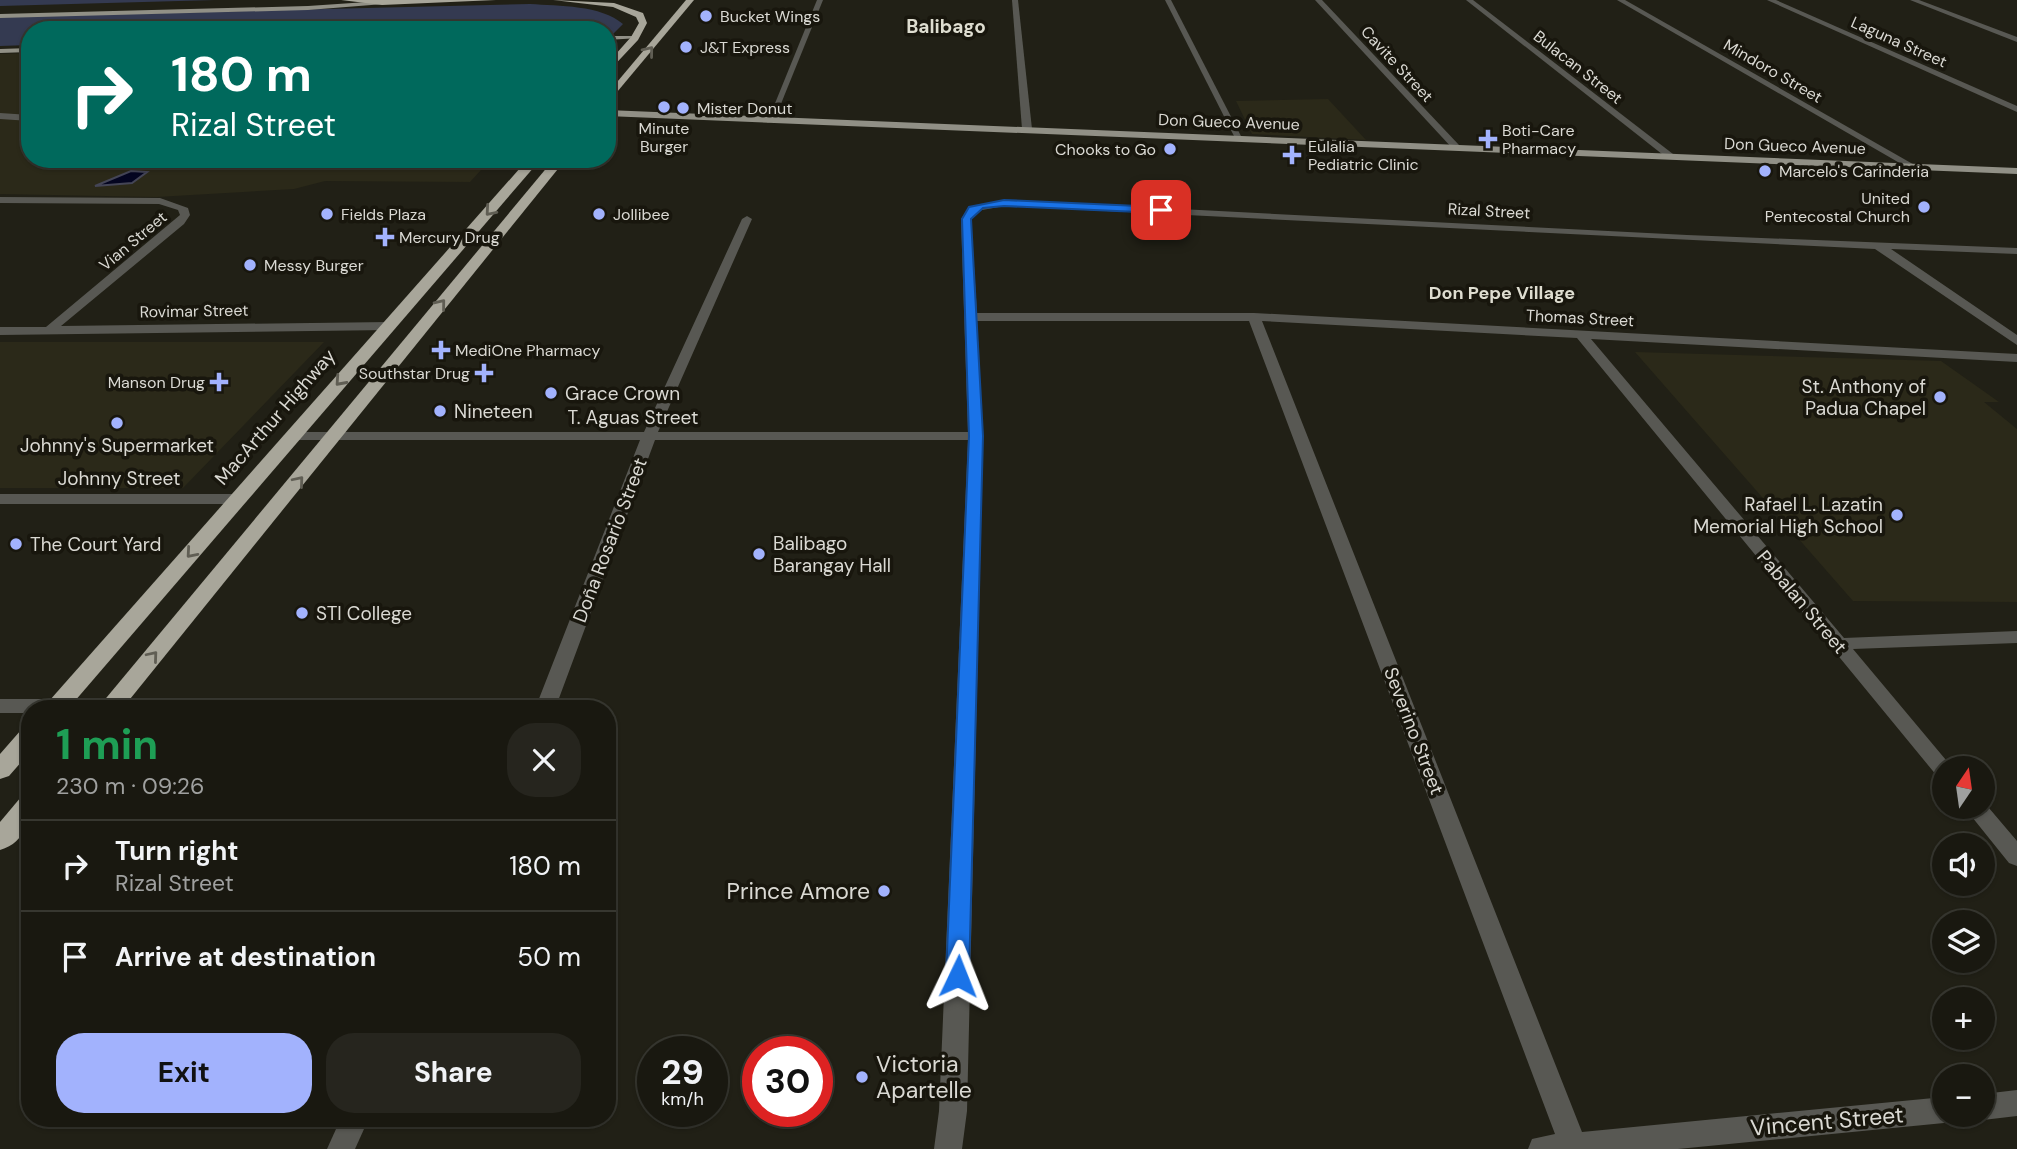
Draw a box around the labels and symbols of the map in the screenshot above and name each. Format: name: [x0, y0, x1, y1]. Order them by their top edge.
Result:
place label: Bucket Wings: [720, 6, 820, 27]
marker: Bucket Wings: [698, 8, 714, 24]
street label: Laguna Street: [1848, 12, 1950, 72]
district label: Balibago: [906, 14, 986, 39]
street label: Cavite Street: [1356, 21, 1438, 107]
street label: Bulacan Street: [1529, 26, 1627, 108]
street label: Mindoro Street: [1720, 34, 1826, 108]
place label: J&T Express: [700, 37, 790, 58]
marker: J&T Express: [678, 39, 694, 55]
one-way arrow: [640, 46, 653, 58]
place label: Mister Donut: [697, 98, 792, 119]
marker: Minute Burger: [656, 99, 672, 115]
marker: Mister Donut: [675, 100, 691, 116]
street label: Don Gueco Avenue: [1158, 109, 1300, 135]
place label: Minute Burger: [639, 118, 689, 157]
place label: Boti-Care Pharmacy: [1502, 120, 1576, 159]
marker: Boti-Care Pharmacy: [1480, 131, 1496, 147]
street label: Don Gueco Avenue: [1724, 133, 1866, 159]
place label: Eulalia Pediatric Clinic: [1308, 136, 1419, 175]
place label: Chooks to Go: [1055, 139, 1156, 160]
marker: Chooks to Go: [1162, 141, 1178, 157]
marker: Eulalia Pediatric Clinic: [1282, 145, 1302, 165]
place label: Marcelo's Carinderia: [1779, 161, 1929, 182]
marker: Marcelo's Carinderia: [1757, 163, 1773, 179]
pin: [1131, 180, 1191, 240]
place label: United Pentecostal Church: [1765, 188, 1910, 227]
street label: Rizal Street: [1447, 198, 1531, 224]
marker: United Pentecostal Church: [1916, 199, 1932, 215]
one-way arrow: [486, 203, 498, 216]
place label: Fields Plaza: [341, 204, 426, 225]
place label: Jollibee: [613, 204, 670, 225]
marker: Fields Plaza: [319, 206, 335, 222]
marker: Jollibee: [591, 206, 607, 222]
street label: Vian Street: [95, 207, 171, 275]
place label: Mercury Drug: [399, 227, 500, 248]
marker: Mercury Drug: [377, 229, 393, 245]
place label: Messy Burger: [264, 255, 364, 276]
marker: Messy Burger: [242, 257, 258, 273]
district label: Don Pepe Village: [1429, 281, 1575, 305]
one-way arrow: [433, 299, 445, 312]
street label: Rovimar Street: [139, 300, 249, 322]
street label: Thomas Street: [1525, 305, 1635, 331]
place label: MediOne Pharmacy: [455, 340, 601, 361]
marker: MediOne Pharmacy: [433, 342, 449, 358]
street label: MacArthur Highway: [209, 344, 341, 490]
place label: Southstar Drug: [359, 363, 470, 384]
marker: Southstar Drug: [476, 365, 492, 381]
place label: Manson Drug: [108, 372, 205, 393]
one-way arrow: [335, 373, 348, 386]
marker: Manson Drug: [211, 374, 227, 390]
place label: St. Anthony of Padua Chapel: [1802, 374, 1926, 421]
place label: Grace Crown: [565, 381, 680, 406]
marker: Grace Crown: [543, 385, 559, 401]
marker: St. Anthony of Padua Chapel: [1932, 389, 1948, 405]
place label: Nineteen: [454, 399, 533, 424]
marker: Nineteen: [432, 403, 448, 419]
street label: T. Aguas Street: [568, 405, 698, 430]
marker: Johnny's Supermarket: [109, 415, 125, 431]
place label: Johnny's Supermarket: [20, 433, 214, 458]
street label: Doña Rosario Street: [567, 454, 653, 626]
street label: Johnny Street: [58, 466, 180, 491]
one-way arrow: [290, 477, 303, 489]
place label: Rafael L. Lazatin Memorial High School: [1693, 492, 1883, 539]
marker: Rafael L. Lazatin Memorial High School: [1889, 507, 1905, 523]
place label: Balibago Barangay Hall: [773, 531, 891, 578]
place label: The Court Yard: [30, 532, 161, 557]
marker: The Court Yard: [8, 536, 24, 552]
one-way arrow: [186, 545, 199, 558]
street label: Pabalan Street: [1751, 545, 1853, 659]
marker: Balibago Barangay Hall: [751, 546, 767, 562]
place label: STI College: [316, 601, 412, 626]
marker: STI College: [294, 605, 310, 621]
one-way arrow: [145, 652, 157, 665]
street label: Severino Street: [1378, 664, 1450, 798]
north arrow: [1932, 756, 1995, 819]
place label: Prince Amore: [727, 876, 870, 906]
marker: Prince Amore: [876, 883, 892, 899]
position arrow: [921, 939, 995, 1013]
speed limit sign: 30: [742, 1036, 833, 1127]
place label: Victoria Apartelle: [876, 1049, 972, 1105]
marker: Victoria Apartelle: [854, 1069, 870, 1085]
street label: Vincent Street: [1749, 1099, 1905, 1143]

